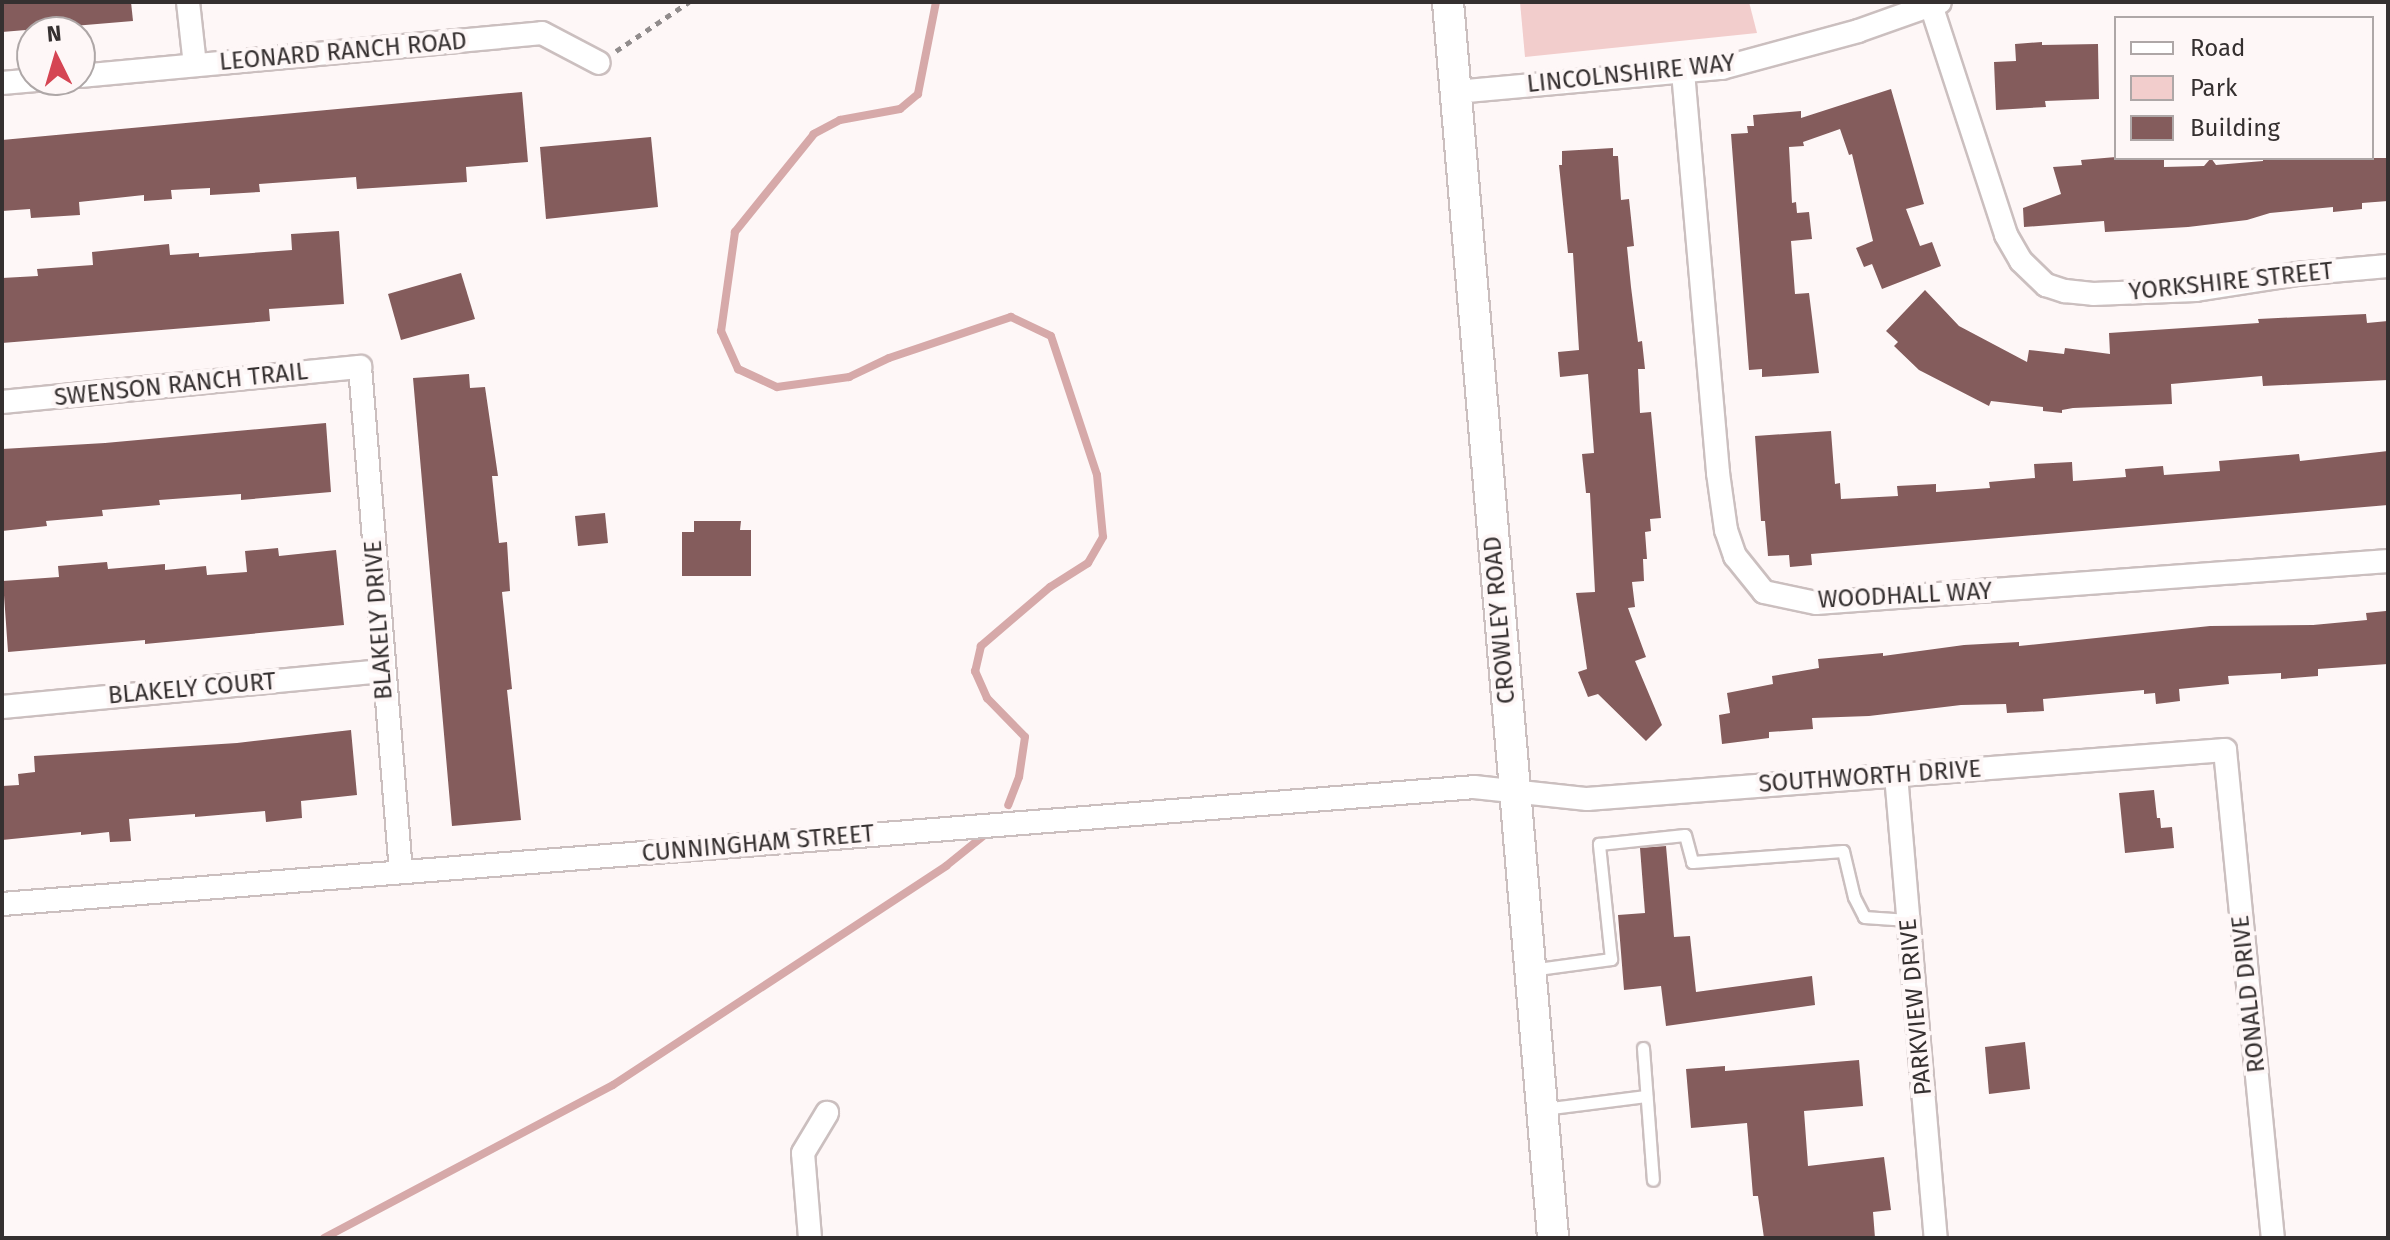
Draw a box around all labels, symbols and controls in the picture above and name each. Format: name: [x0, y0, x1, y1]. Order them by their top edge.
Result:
north arrow: [16, 16, 96, 96]
legend: [2114, 16, 2374, 160]
text: N: [46, 20, 62, 48]
street label: LEONARD RANCH ROAD: [218, 27, 468, 77]
text: Road: [2190, 34, 2245, 62]
street label: LINCOLNSHIRE WAY: [1525, 49, 1737, 99]
text: Park: [2190, 74, 2237, 102]
text: Building: [2190, 114, 2280, 142]
street label: YORKSHIRE STREET: [2127, 257, 2335, 307]
street label: SWENSON RANCH TRAIL: [53, 357, 309, 413]
street label: CROWLEY ROAD: [1478, 535, 1522, 705]
street label: BLAKELY DRIVE: [359, 539, 399, 701]
street label: WOODHALL WAY: [1817, 577, 1993, 615]
street label: BLAKELY COURT: [107, 667, 277, 711]
street label: SOUTHWORTH DRIVE: [1758, 755, 1982, 799]
street label: CUNNINGHAM STREET: [641, 819, 875, 869]
street label: RONALD DRIVE: [2226, 914, 2272, 1074]
street label: PARKVIEW DRIVE: [1894, 917, 1938, 1097]

